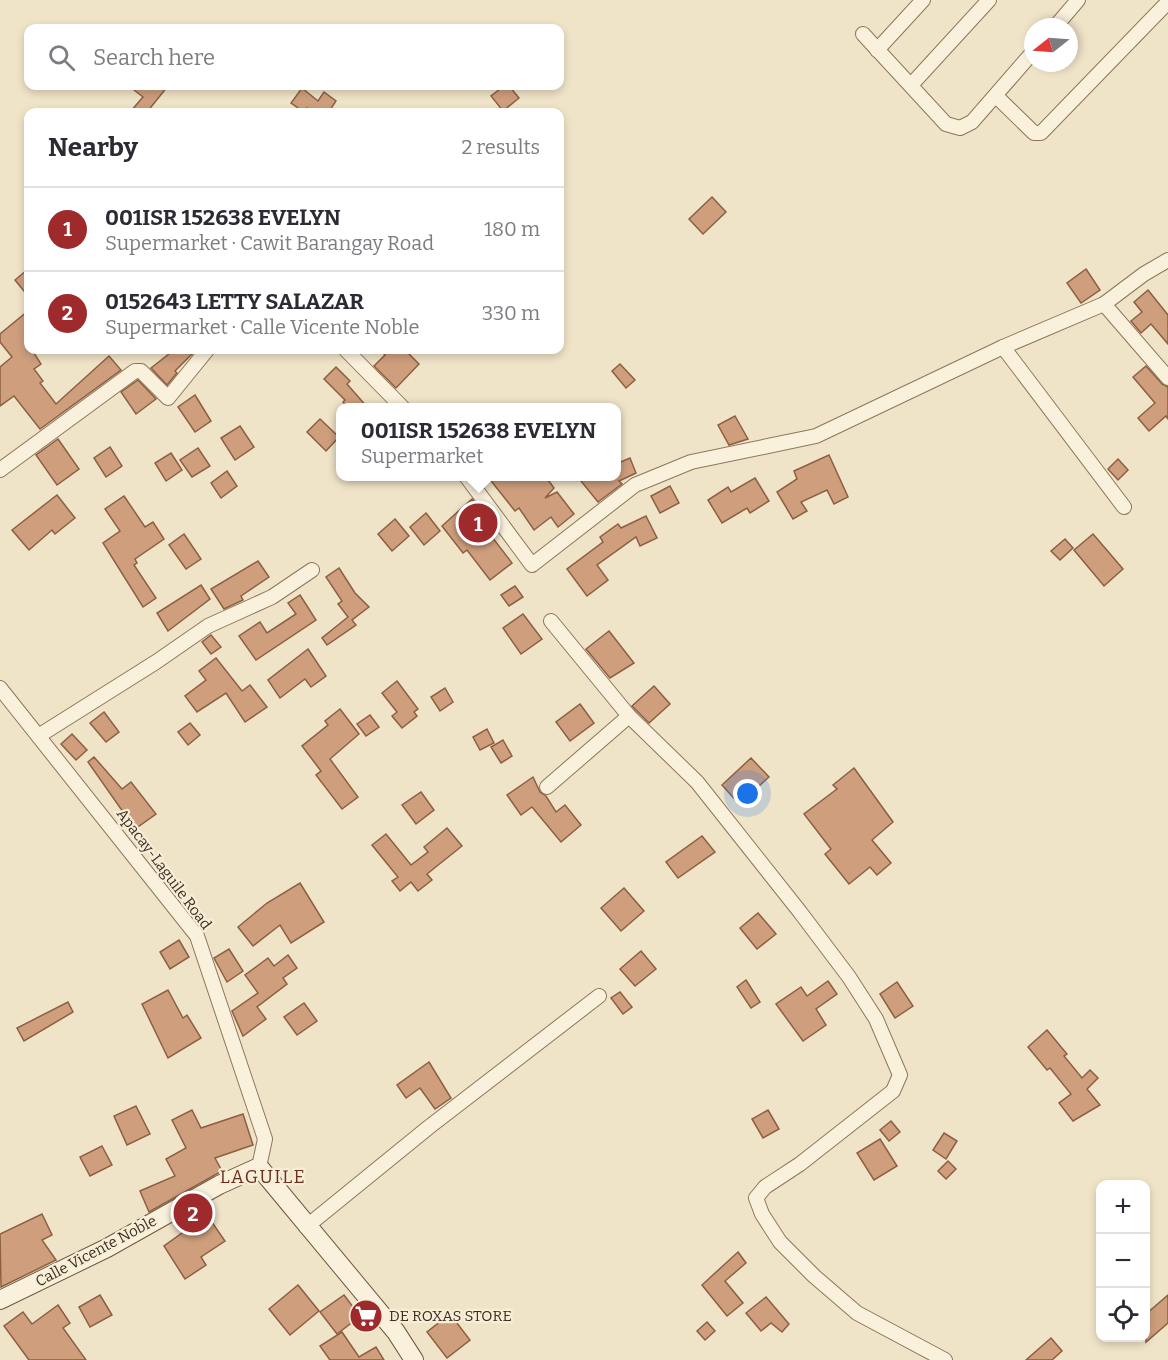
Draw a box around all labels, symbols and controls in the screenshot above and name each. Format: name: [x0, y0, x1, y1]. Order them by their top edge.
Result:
north arrow: [1024, 18, 1078, 72]
search box: [24, 24, 564, 90]
icon: search: [45, 41, 78, 74]
text: Search here: [93, 44, 215, 71]
text: Nearby: [48, 132, 138, 163]
text: 2 results: [461, 135, 540, 159]
text: 001ISR 152638 EVELYN: [105, 204, 341, 231]
text: 1: [63, 217, 72, 241]
text: 180 m: [484, 217, 540, 241]
text: Supermarket · Cawit Barangay Road: [105, 231, 434, 255]
text: 0152643 LETTY SALAZAR: [105, 288, 364, 315]
text: 2: [62, 301, 73, 325]
text: 330 m: [482, 301, 540, 325]
text: Supermarket · Calle Vicente Noble: [105, 315, 420, 339]
popup: [336, 403, 621, 481]
text: 001ISR 152638 EVELYN: [361, 417, 596, 444]
text: Supermarket: [361, 444, 484, 468]
pin: 1: [458, 500, 498, 546]
your location: [733, 779, 762, 808]
street label: Apacay-Laguile Road: [113, 805, 215, 933]
district label: LAGUILE: [220, 1166, 306, 1188]
map controls: [1096, 1180, 1150, 1342]
button: +: [1096, 1180, 1150, 1234]
pin: 2: [174, 1190, 212, 1236]
street label: Calle Vicente Noble: [32, 1211, 160, 1291]
button: −: [1096, 1234, 1150, 1288]
button: locate: [1096, 1288, 1150, 1342]
supermarket icon: DE ROXAS STORE: [348, 1298, 384, 1334]
place label: DE ROXAS STORE: [389, 1307, 512, 1325]

